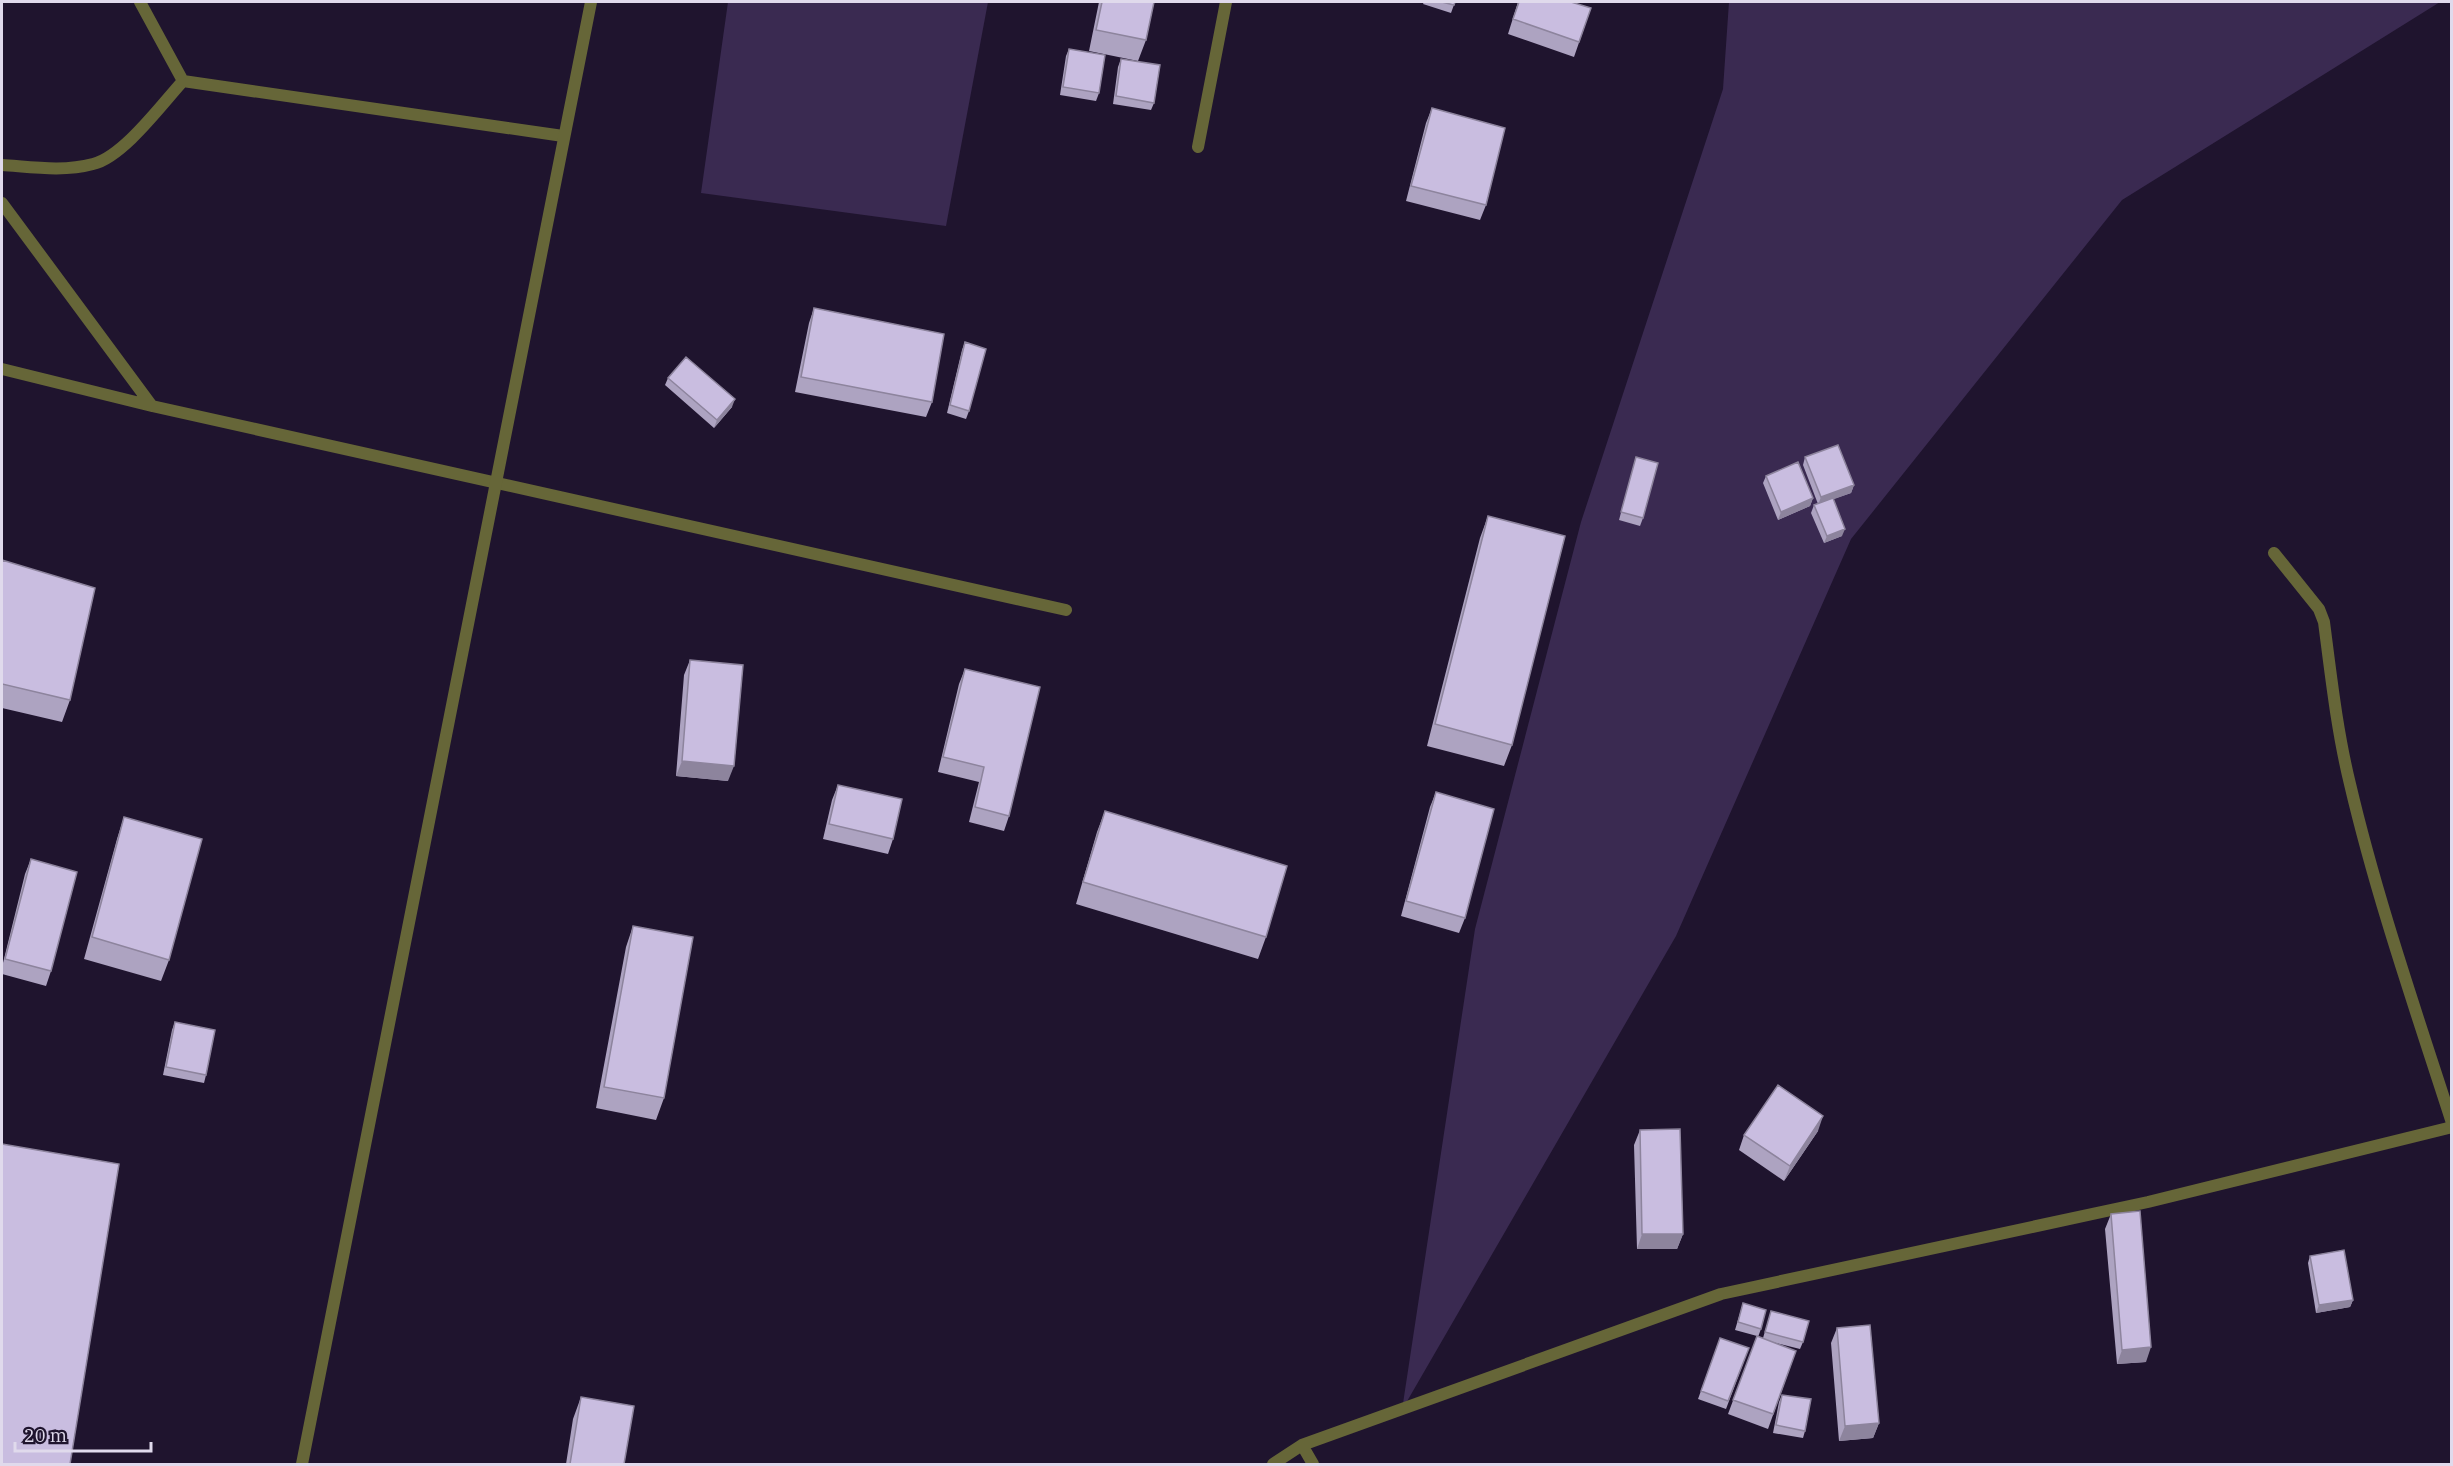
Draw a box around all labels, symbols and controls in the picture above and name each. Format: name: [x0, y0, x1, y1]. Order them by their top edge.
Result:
scale bar: [15, 1415, 152, 1453]
text: 20 m: [24, 1424, 67, 1447]

